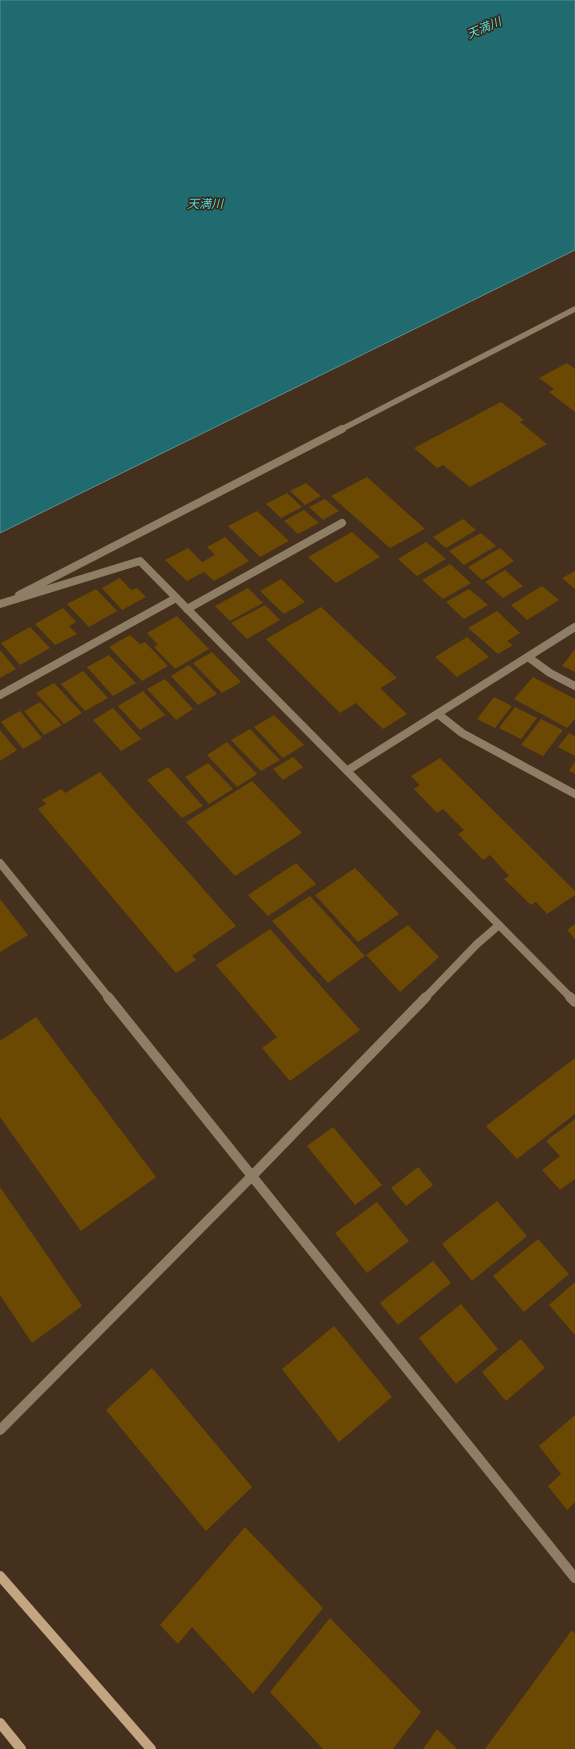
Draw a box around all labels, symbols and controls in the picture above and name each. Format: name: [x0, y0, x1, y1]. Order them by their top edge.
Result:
water label: 天満川: [465, 14, 505, 41]
water label: 天満川: [187, 197, 225, 211]

